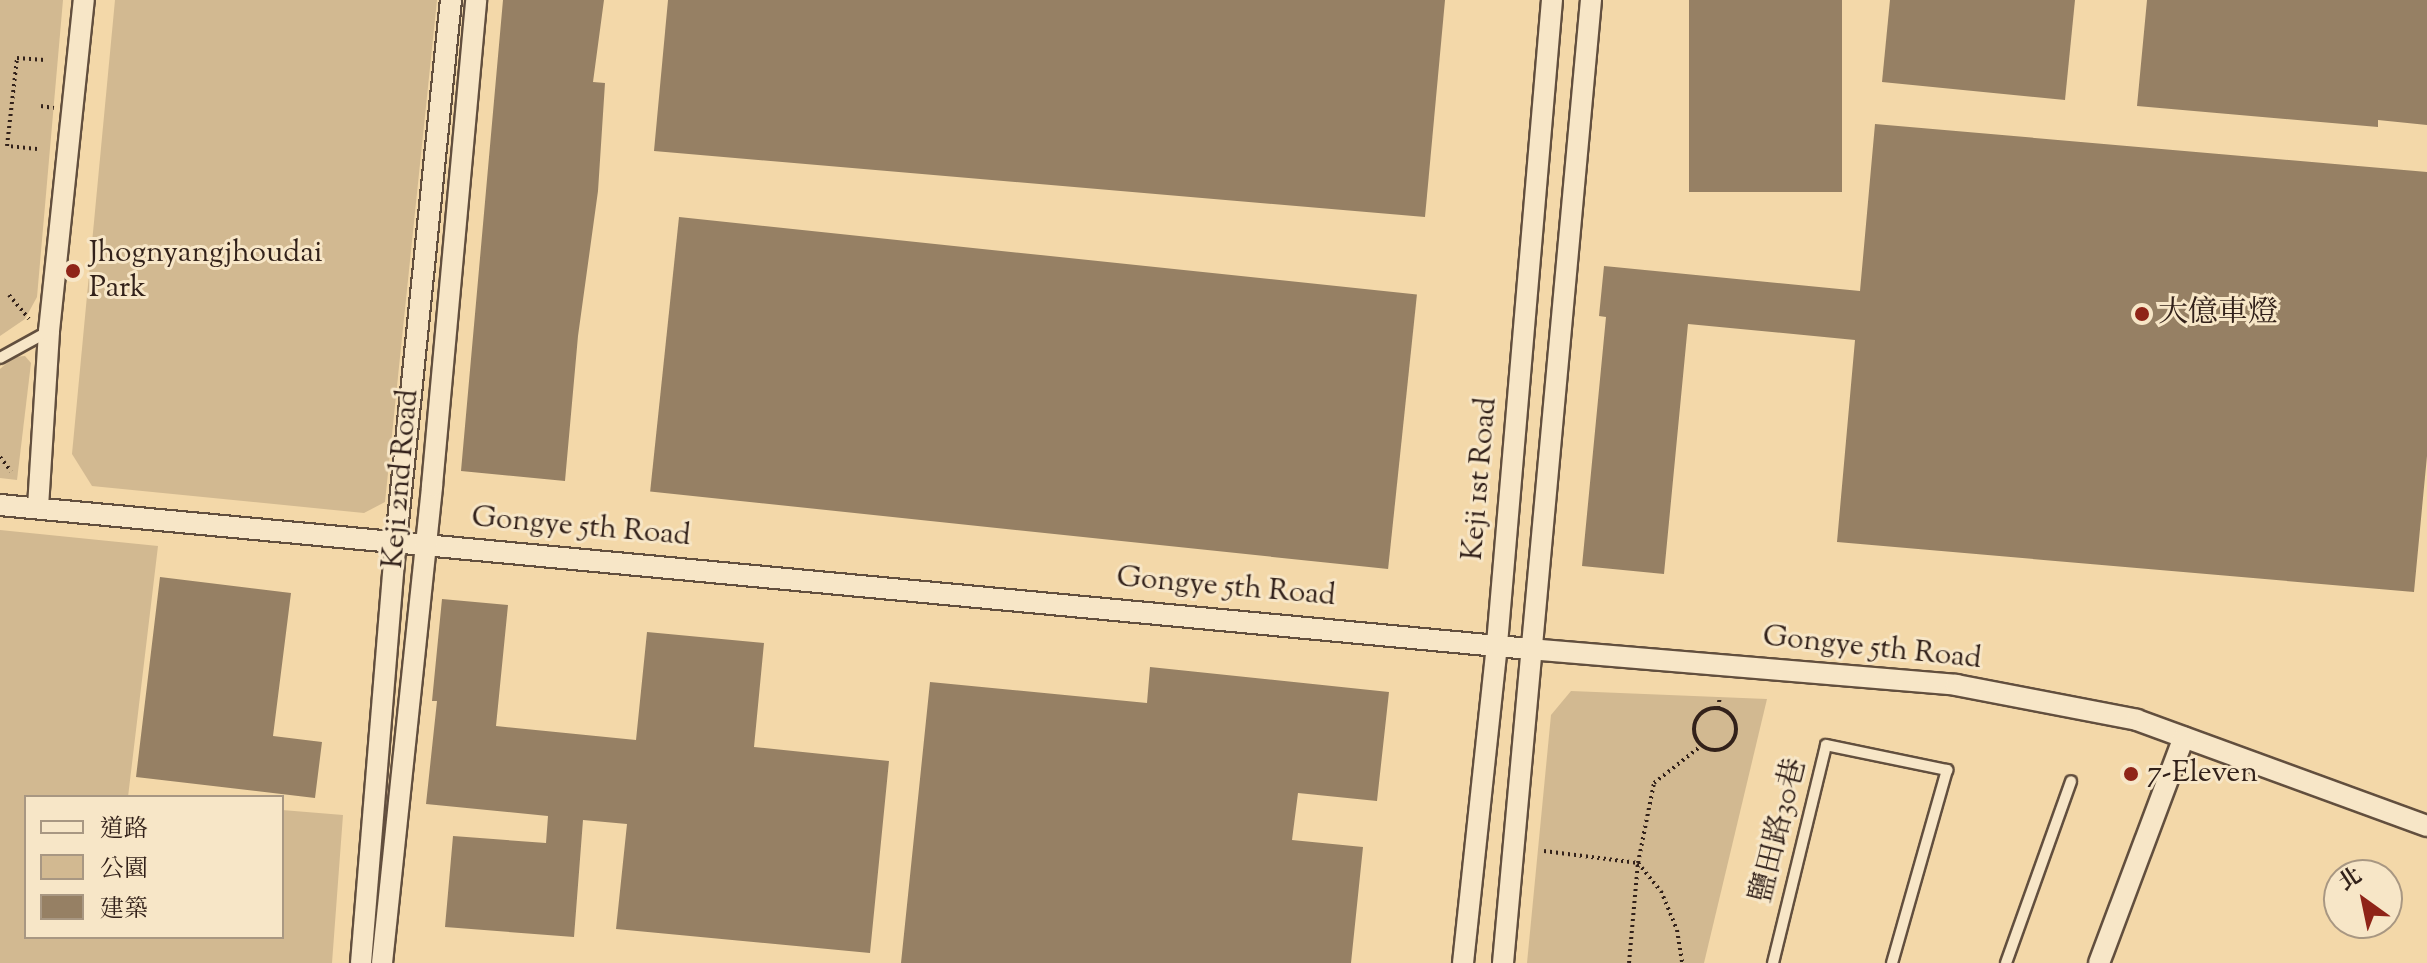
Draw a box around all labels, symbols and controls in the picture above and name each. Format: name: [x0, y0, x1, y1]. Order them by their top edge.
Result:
place label: Jhognyangjhoudai Park: [89, 236, 322, 306]
marker: Jhognyangjhoudai Park: [64, 262, 82, 280]
place label: 大億車燈: [2158, 296, 2278, 332]
marker: 大億車燈: [2133, 305, 2151, 323]
street label: Keji 2nd Road: [376, 388, 428, 570]
street label: Keji 1st Road: [1456, 396, 1506, 562]
street label: Gongye 5th Road: [470, 500, 692, 556]
street label: Gongye 5th Road: [1115, 560, 1337, 616]
street label: Gongye 5th Road: [1761, 620, 1983, 678]
street label: 鹽田路30巷: [1745, 755, 1815, 907]
place label: 7-Eleven: [2147, 756, 2258, 792]
marker: 7-Eleven: [2122, 765, 2140, 783]
legend: [24, 795, 284, 939]
text: 道路: [100, 813, 148, 847]
text: 公園: [100, 853, 148, 887]
north arrow: [2323, 859, 2403, 939]
text: 北: [2333, 861, 2369, 900]
text: 建築: [100, 893, 148, 927]

